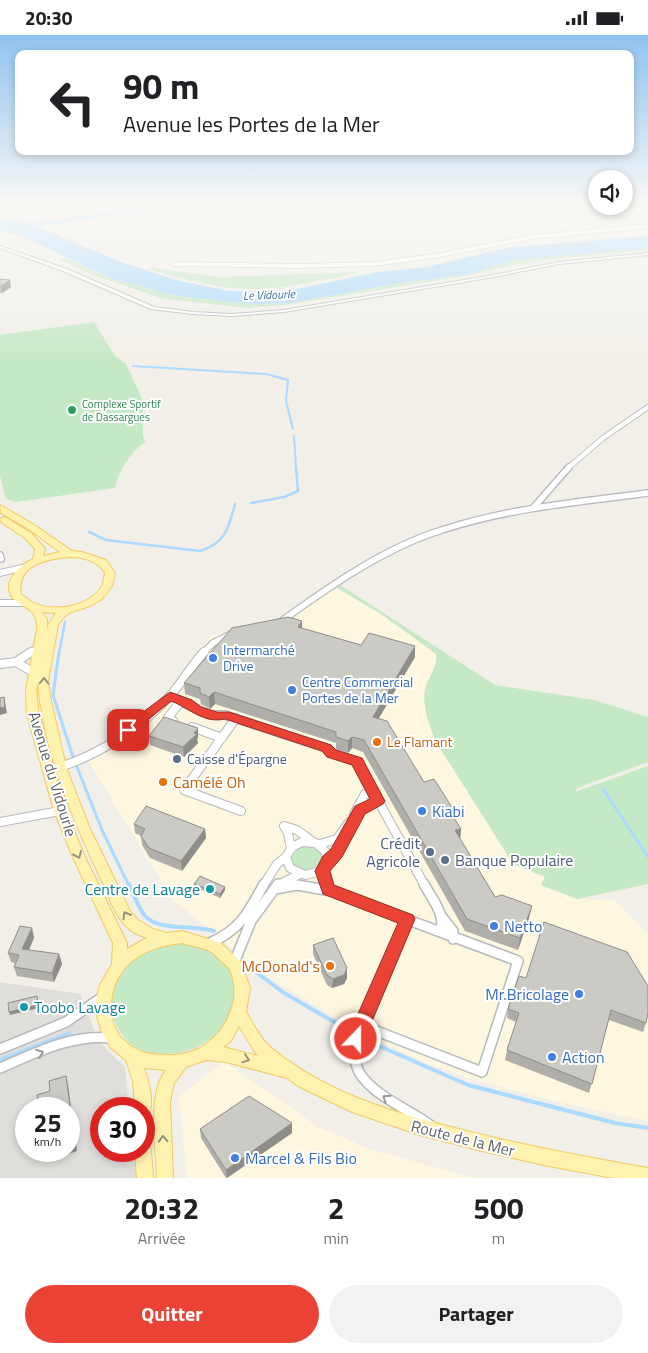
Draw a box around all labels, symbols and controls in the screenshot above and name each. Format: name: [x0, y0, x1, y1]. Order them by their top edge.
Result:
text: 20:30: [25, 3, 72, 32]
text: 90 m: [123, 59, 199, 113]
icon: left: [40, 70, 105, 135]
text: Avenue les Portes de la Mer: [123, 107, 380, 141]
map controls: [588, 170, 633, 215]
button: sound: [588, 170, 633, 215]
water label: Le Vidourle: [243, 284, 297, 305]
place label: Complexe Sportif de Dassargues: [82, 396, 161, 425]
marker: Complexe Sportif de Dassargues: [66, 404, 78, 416]
place label: Intermarché Drive: [223, 639, 295, 676]
marker: Intermarché Drive: [207, 652, 219, 664]
place label: Centre Commercial Portes de la Mer: [302, 671, 413, 708]
one-way arrow: [39, 677, 49, 685]
marker: Centre Commercial Portes de la Mer: [286, 684, 298, 696]
street label: Avenue du Vidourle: [23, 709, 83, 839]
pin: [107, 709, 149, 751]
icon: arrive: [114, 716, 142, 744]
place label: Le Flamant: [387, 731, 453, 752]
marker: Le Flamant: [371, 736, 383, 748]
place label: Caisse d'Épargne: [187, 748, 287, 769]
marker: Caisse d'Épargne: [171, 753, 183, 765]
place label: Camélé Oh: [173, 770, 246, 794]
marker: Camélé Oh: [157, 776, 169, 788]
place label: Kiabi: [432, 799, 465, 823]
marker: Kiabi: [416, 805, 428, 817]
place label: Crédit Agricole: [366, 831, 420, 873]
marker: Crédit Agricole: [424, 846, 436, 858]
place label: Banque Populaire: [455, 848, 573, 872]
one-way arrow: [72, 850, 83, 859]
marker: Banque Populaire: [439, 854, 451, 866]
place label: Centre de Lavage: [85, 877, 200, 901]
marker: Centre de Lavage: [204, 883, 216, 895]
one-way arrow: [122, 912, 132, 921]
place label: Netto: [504, 914, 542, 938]
marker: Netto: [488, 920, 500, 932]
place label: McDonald's: [241, 954, 320, 978]
marker: McDonald's: [324, 960, 336, 972]
place label: Mr.Bricolage: [485, 982, 569, 1006]
marker: Mr.Bricolage: [573, 988, 585, 1000]
place label: Toobo Lavage: [34, 995, 126, 1019]
marker: Toobo Lavage: [18, 1001, 30, 1013]
position arrow: [329, 1012, 381, 1064]
place label: Action: [562, 1045, 605, 1069]
one-way arrow: [35, 1049, 43, 1059]
marker: Action: [546, 1051, 558, 1063]
one-way arrow: [242, 1054, 250, 1064]
one-way arrow: [382, 1095, 392, 1104]
speed limit sign: 30: [90, 1097, 155, 1162]
text: 25: [33, 1104, 62, 1142]
street label: Route de la Mer: [409, 1114, 518, 1163]
text: km/h: [34, 1132, 61, 1151]
one-way arrow: [158, 1135, 169, 1143]
place label: Marcel & Fils Bio: [245, 1146, 357, 1170]
marker: Marcel & Fils Bio: [229, 1152, 241, 1164]
text: 20:32: [124, 1185, 199, 1231]
text: 2: [328, 1185, 345, 1231]
text: 500: [473, 1185, 524, 1231]
text: Arrivée: [138, 1226, 186, 1250]
text: min: [323, 1226, 349, 1250]
text: m: [492, 1226, 505, 1250]
button: Quitter: [25, 1285, 319, 1343]
button: Partager: [329, 1285, 623, 1343]

